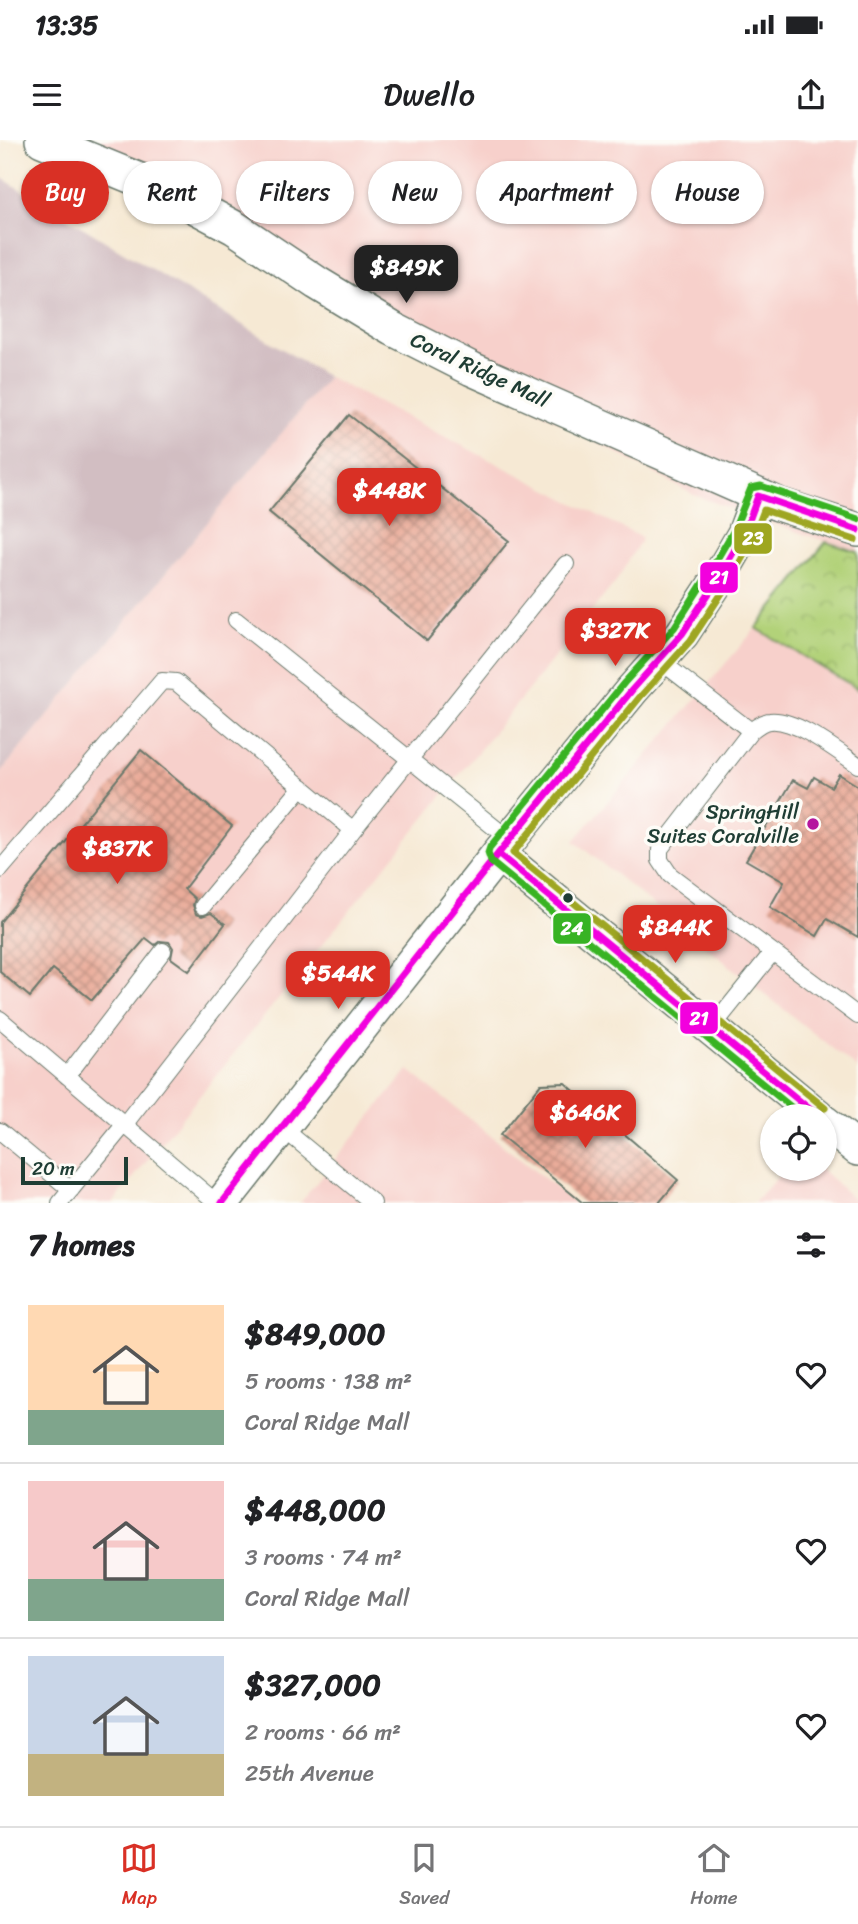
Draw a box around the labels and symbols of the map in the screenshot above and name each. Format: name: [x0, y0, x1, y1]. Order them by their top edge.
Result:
pin: $849K: [357, 246, 455, 305]
street label: Coral Ridge Mall: [404, 321, 557, 419]
pin: $448K: [340, 468, 438, 528]
line badge: 23: [733, 522, 773, 555]
text: 23: [741, 522, 764, 555]
line badge: 21: [699, 561, 739, 594]
text: 21: [708, 561, 729, 594]
pin: $327K: [566, 608, 664, 668]
place label: SpringHill Suites Coralville: [647, 793, 800, 855]
marker: SpringHill Suites Coralville: [805, 816, 821, 832]
pin: $837K: [68, 826, 166, 886]
unlabelled marker: [561, 891, 575, 905]
pin: $844K: [626, 906, 724, 965]
line badge: 24: [552, 912, 592, 945]
text: 24: [560, 912, 584, 945]
pin: $544K: [289, 952, 387, 1011]
line badge: 21: [679, 1001, 719, 1035]
text: 21: [688, 1002, 709, 1035]
pin: $646K: [536, 1090, 634, 1150]
scale bar: [21, 1154, 128, 1186]

